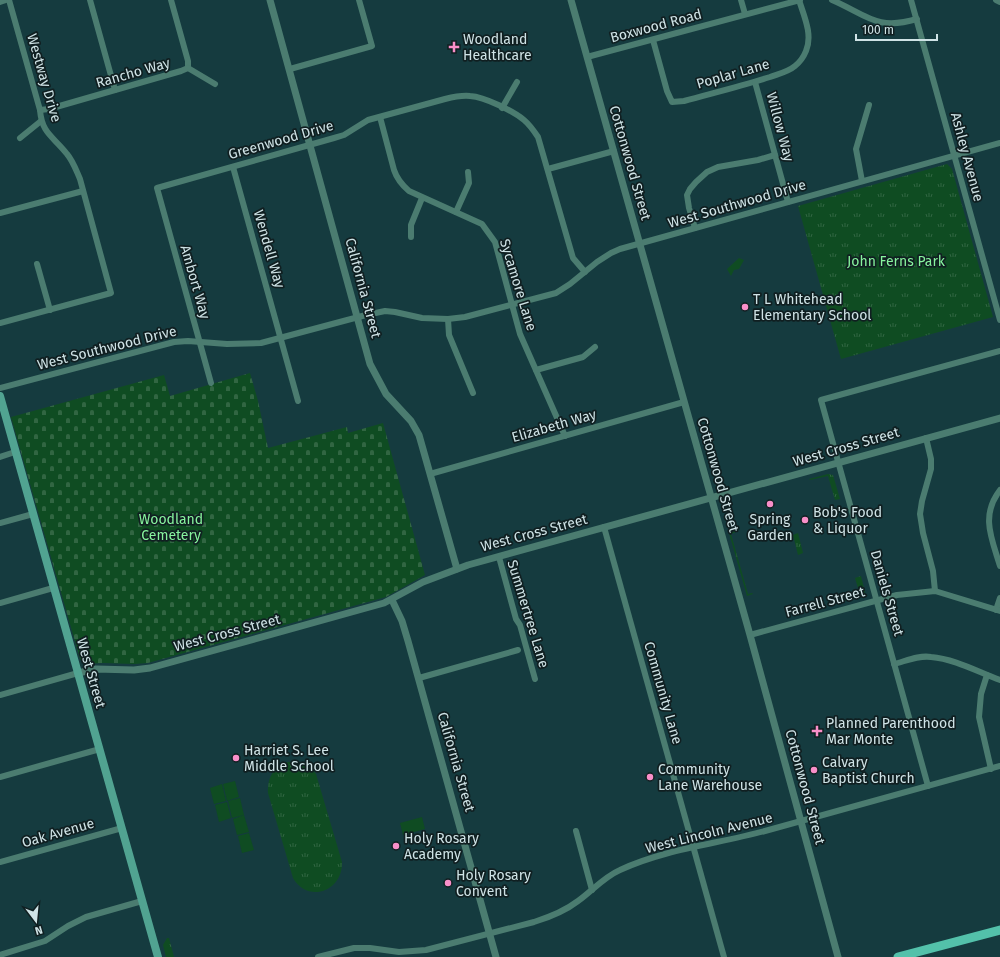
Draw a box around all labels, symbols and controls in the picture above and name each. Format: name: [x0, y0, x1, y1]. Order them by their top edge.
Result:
street label: Boxwood Road: [608, 6, 704, 46]
scale bar: [856, 16, 937, 42]
text: 100 m: [862, 23, 894, 37]
place label: Woodland Healthcare: [463, 31, 532, 64]
street label: Westway Drive: [23, 32, 65, 124]
marker: Woodland Healthcare: [448, 41, 460, 53]
street label: Rancho Way: [94, 54, 172, 92]
street label: Poplar Lane: [694, 55, 772, 93]
street label: Willow Way: [763, 91, 797, 164]
street label: Cottonwood Street: [606, 104, 655, 223]
street label: Ashley Avenue: [947, 111, 987, 203]
street label: Greenwood Drive: [226, 117, 336, 163]
street label: West Southwood Drive: [666, 176, 808, 232]
street label: Wendell Way: [250, 208, 288, 290]
street label: California Street: [341, 236, 385, 341]
street label: Sycamore Lane: [496, 237, 540, 333]
street label: Ambort Way: [176, 243, 214, 321]
park label: John Ferns Park: [847, 253, 946, 270]
place label: T L Whitehead Elementary School: [753, 291, 871, 324]
marker: T L Whitehead Elementary School: [740, 302, 750, 312]
street label: West Southwood Drive: [36, 322, 178, 374]
street label: Elizabeth Way: [510, 406, 598, 446]
street label: Cottonwood Street: [694, 416, 743, 535]
street label: West Cross Street: [791, 423, 902, 470]
marker: Spring Garden: [765, 499, 775, 509]
place label: Bob's Food & Liquor: [813, 504, 882, 537]
street label: West Cross Street: [479, 510, 590, 555]
park label: Woodland Cemetery: [139, 511, 203, 544]
place label: Spring Garden: [747, 511, 793, 544]
marker: Bob's Food & Liquor: [800, 515, 810, 525]
street label: Daniels Street: [867, 548, 908, 639]
street label: Summertree Lane: [503, 558, 553, 670]
street label: Farrell Street: [783, 583, 867, 621]
street label: West Cross Street: [172, 610, 283, 655]
street label: West Street: [73, 636, 109, 711]
street label: Community Lane: [640, 640, 686, 746]
street label: California Street: [434, 710, 479, 815]
place label: Planned Parenthood Mar Monte: [826, 715, 956, 748]
marker: Planned Parenthood Mar Monte: [811, 725, 823, 737]
street label: Cottonwood Street: [781, 728, 829, 847]
place label: Harriet S. Lee Middle School: [244, 742, 334, 775]
marker: Harriet S. Lee Middle School: [231, 753, 241, 763]
place label: Calvary Baptist Church: [822, 754, 915, 787]
place label: Community Lane Warehouse: [658, 761, 762, 794]
marker: Calvary Baptist Church: [809, 765, 819, 775]
marker: Community Lane Warehouse: [645, 772, 655, 782]
street label: West Lincoln Avenue: [644, 809, 774, 857]
street label: Oak Avenue: [20, 815, 96, 851]
place label: Holy Rosary Academy: [404, 830, 479, 863]
marker: Holy Rosary Academy: [391, 841, 401, 851]
place label: Holy Rosary Convent: [456, 867, 531, 900]
marker: Holy Rosary Convent: [443, 878, 453, 888]
north arrow: [16, 901, 56, 941]
text: N: [33, 923, 44, 937]

